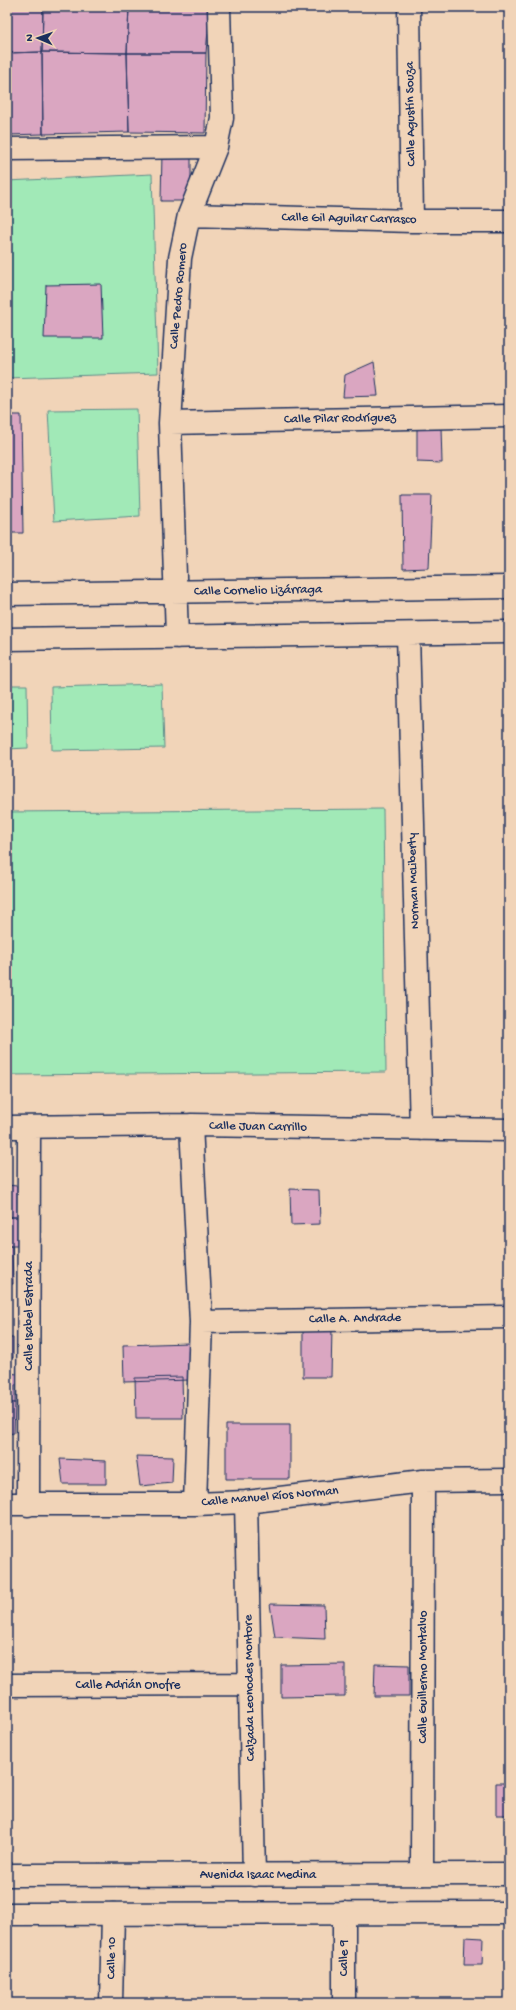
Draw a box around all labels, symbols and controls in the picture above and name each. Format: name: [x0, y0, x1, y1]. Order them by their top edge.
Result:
north arrow: [18, 18, 58, 58]
text: N: [24, 34, 36, 42]
street label: Calle Agustín Souza: [403, 61, 419, 167]
street label: Calle Gil Aguilar Carrasco: [281, 210, 417, 228]
street label: Calle Pedro Romero: [167, 242, 191, 350]
street label: Calle Pilar Rodríguez: [284, 411, 397, 427]
street label: Calle Cornelio Lizárraga: [194, 582, 323, 600]
street label: Norman McLiberty: [405, 832, 423, 929]
street label: Calle Juan Carrillo: [209, 1119, 307, 1135]
street label: Calle Isabel Estrada: [22, 1261, 37, 1371]
street label: Calle A. Andrade: [309, 1311, 402, 1327]
street label: Calle Manuel Ríos Norman: [201, 1483, 340, 1510]
street label: Calle Guillermo Montalvo: [416, 1610, 431, 1743]
street label: Calzada Leonodes Montore: [241, 1614, 259, 1761]
street label: Calle Adrián Onofre: [76, 1678, 181, 1693]
street label: Avenida Isaac Medina: [200, 1868, 317, 1883]
street label: Calle 10: [104, 1936, 120, 1979]
street label: Calle 9: [337, 1939, 352, 1976]

